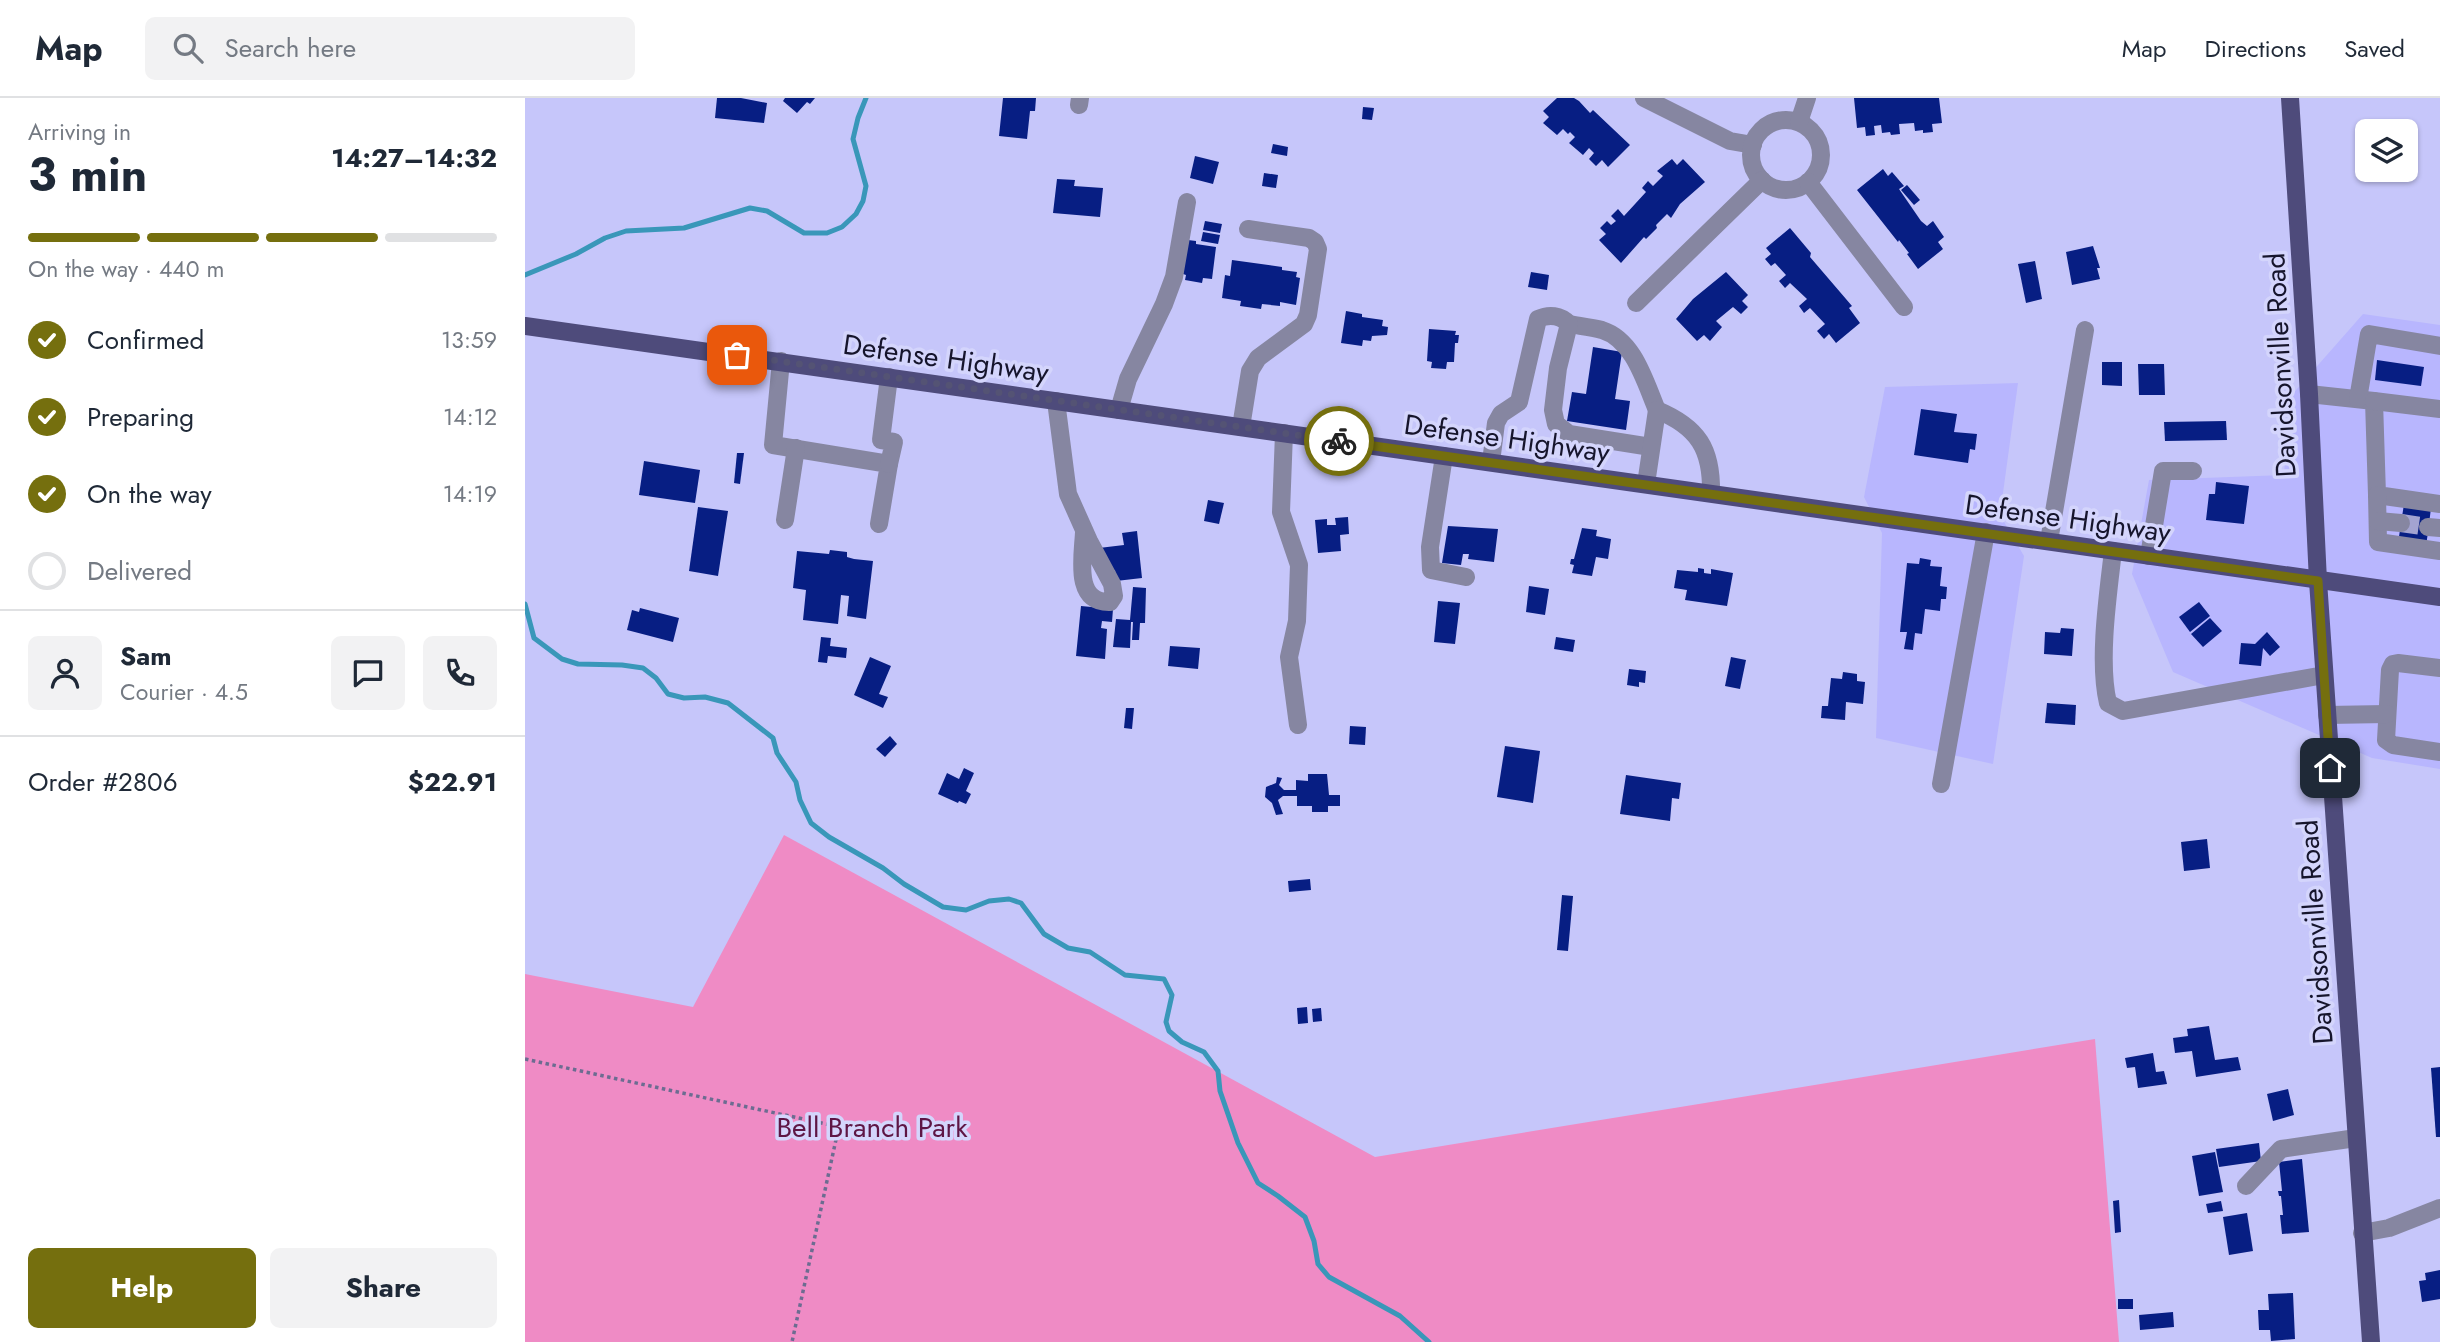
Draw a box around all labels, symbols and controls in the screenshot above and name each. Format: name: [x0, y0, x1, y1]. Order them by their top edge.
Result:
search box: [145, 17, 635, 80]
text: Map: [35, 25, 103, 72]
icon: search: [169, 29, 207, 67]
text: Search here: [225, 29, 356, 67]
text: Map: [2122, 31, 2167, 66]
text: Directions: [2205, 31, 2306, 66]
text: Saved: [2344, 31, 2405, 66]
text: Arriving in: [28, 115, 131, 149]
map controls: [2355, 119, 2418, 182]
button: layers: [2355, 119, 2418, 182]
text: 14:27–14:32: [331, 139, 497, 177]
text: 3 min: [28, 142, 147, 208]
text: On the way · 440 m: [28, 252, 224, 286]
street label: Davidsonville Road: [2254, 252, 2307, 478]
icon: check: [28, 321, 66, 359]
text: Confirmed: [87, 321, 204, 359]
text: 13:59: [441, 323, 497, 357]
street label: Defense Highway: [840, 324, 1052, 393]
pin: [707, 325, 767, 385]
icon: bag: [718, 336, 756, 374]
icon: check: [28, 398, 66, 436]
text: Preparing: [87, 398, 194, 436]
text: 14:12: [443, 400, 497, 434]
street label: Defense Highway: [1401, 404, 1613, 473]
courier: [1304, 406, 1374, 476]
icon: bike: [1320, 422, 1358, 460]
icon: check: [28, 475, 66, 513]
text: On the way: [87, 475, 212, 513]
text: 14:19: [443, 477, 497, 511]
street label: Defense Highway: [1962, 484, 2174, 553]
text: Delivered: [87, 552, 192, 590]
button: person: [28, 636, 102, 710]
button: chat: [331, 636, 405, 710]
button: phone: [423, 636, 497, 710]
text: Sam: [120, 637, 172, 675]
text: Courier · 4.5: [120, 675, 248, 709]
pin: [2300, 738, 2360, 798]
icon: home: [2311, 749, 2349, 787]
text: Order #2806: [28, 763, 178, 801]
text: $22.91: [408, 763, 497, 801]
street label: Davidsonville Road: [2287, 818, 2344, 1046]
park label: Bell Branch Park: [776, 1107, 968, 1148]
button: Help: [28, 1248, 256, 1328]
button: Share: [270, 1248, 497, 1328]

